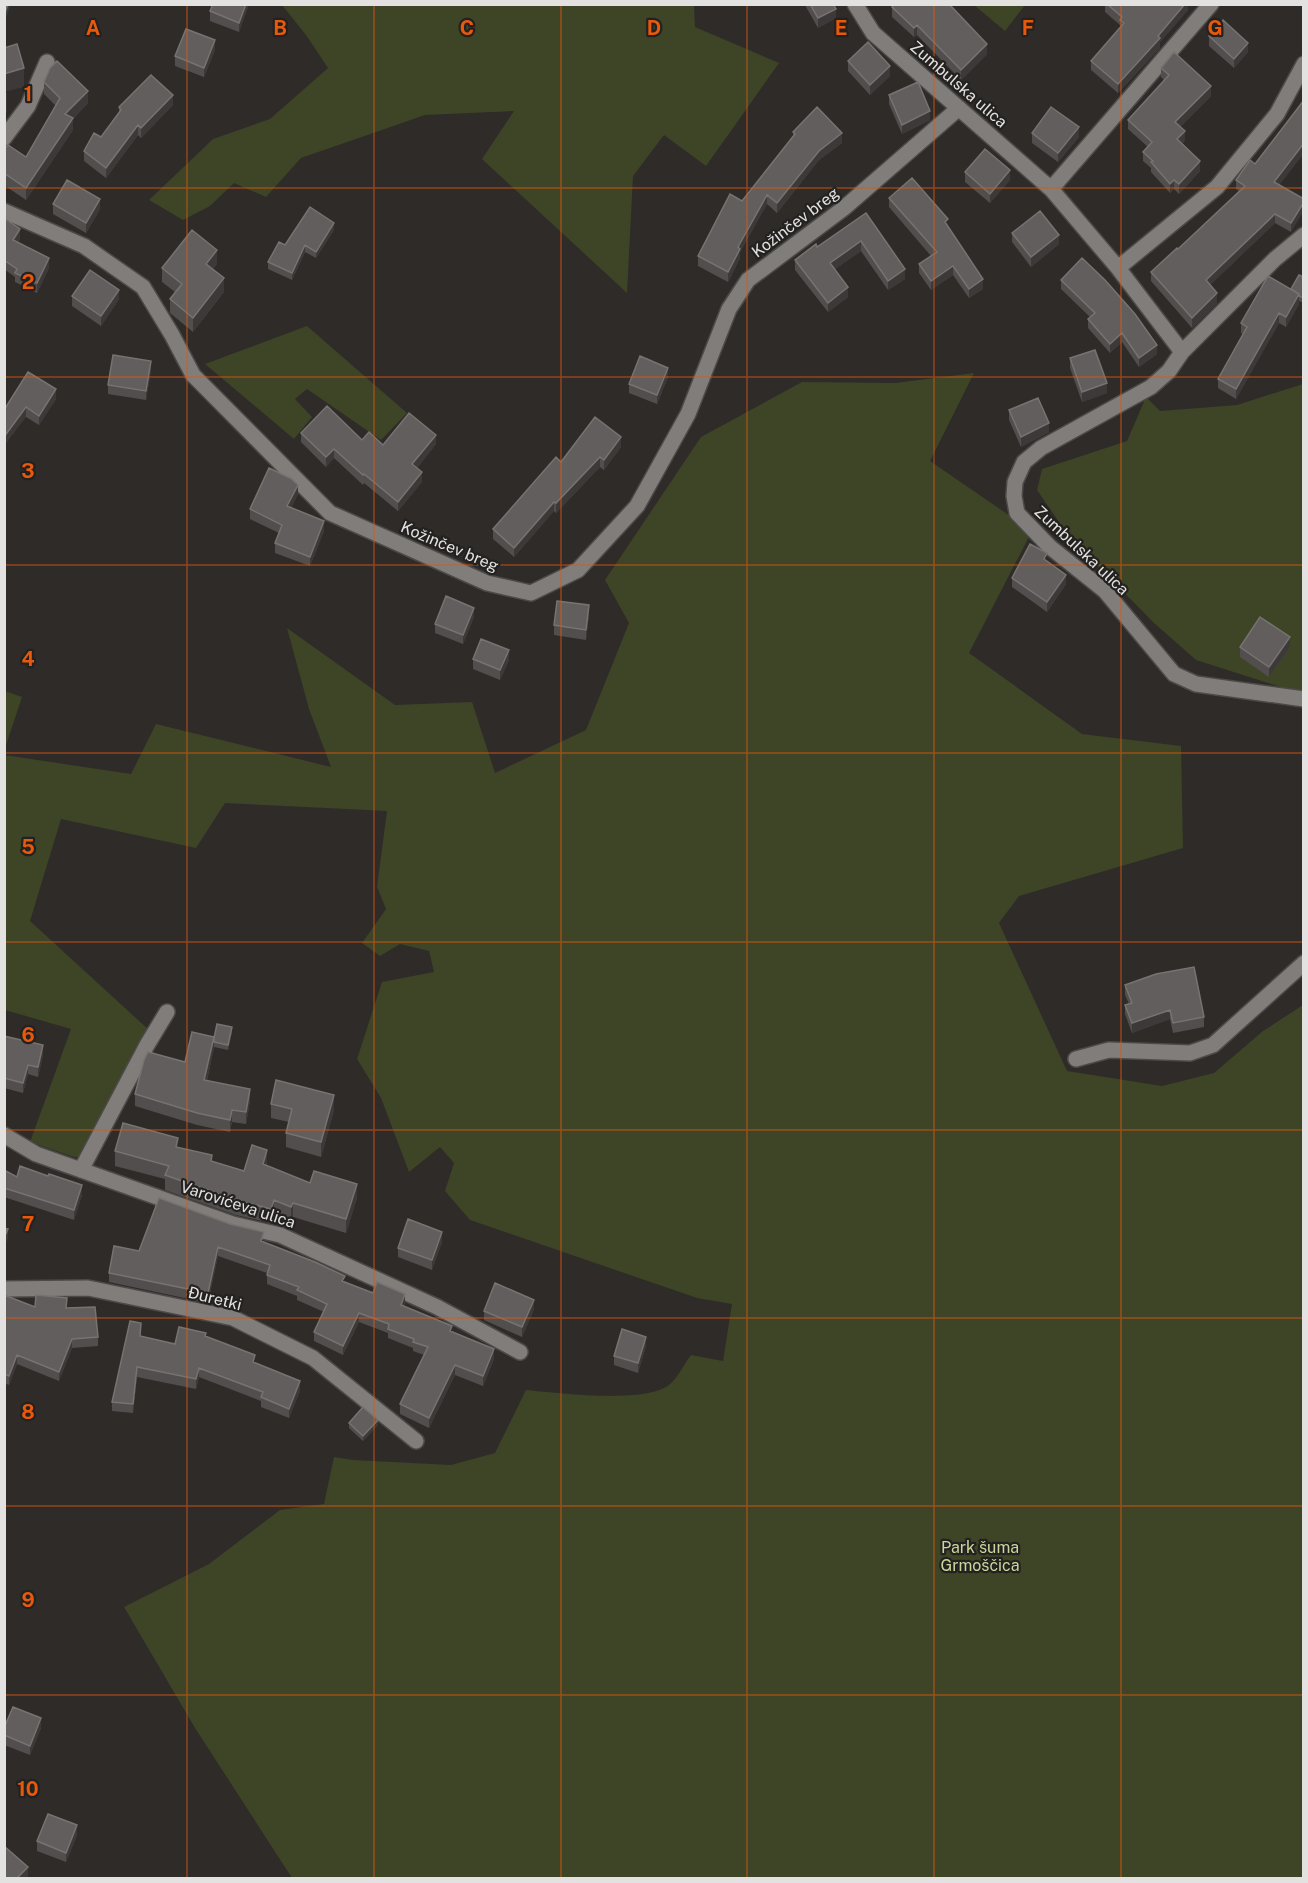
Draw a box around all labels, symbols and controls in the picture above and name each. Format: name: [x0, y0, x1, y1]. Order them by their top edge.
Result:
text: A: [86, 16, 100, 40]
text: B: [273, 16, 287, 40]
text: C: [460, 16, 474, 40]
text: D: [647, 16, 661, 40]
text: E: [835, 16, 847, 40]
text: F: [1022, 16, 1034, 40]
text: G: [1207, 16, 1223, 40]
street label: Zumbulska ulica: [906, 37, 1011, 132]
text: 1: [24, 82, 32, 106]
street label: Kožinčev breg: [748, 183, 843, 261]
text: 2: [22, 270, 34, 294]
text: 3: [21, 459, 35, 483]
street label: Zumbulska ulica: [1031, 502, 1133, 599]
street label: Kožinčev breg: [398, 517, 502, 576]
text: 4: [21, 647, 35, 671]
text: 5: [21, 835, 35, 859]
text: 6: [21, 1023, 35, 1047]
street label: Varovićeva ulica: [178, 1177, 298, 1232]
text: 7: [22, 1212, 34, 1236]
street label: Đuretki: [186, 1283, 244, 1314]
text: 8: [21, 1400, 35, 1424]
park label: Park šuma Grmoščica: [940, 1538, 1020, 1575]
text: 9: [21, 1588, 35, 1612]
text: 10: [17, 1777, 39, 1801]

